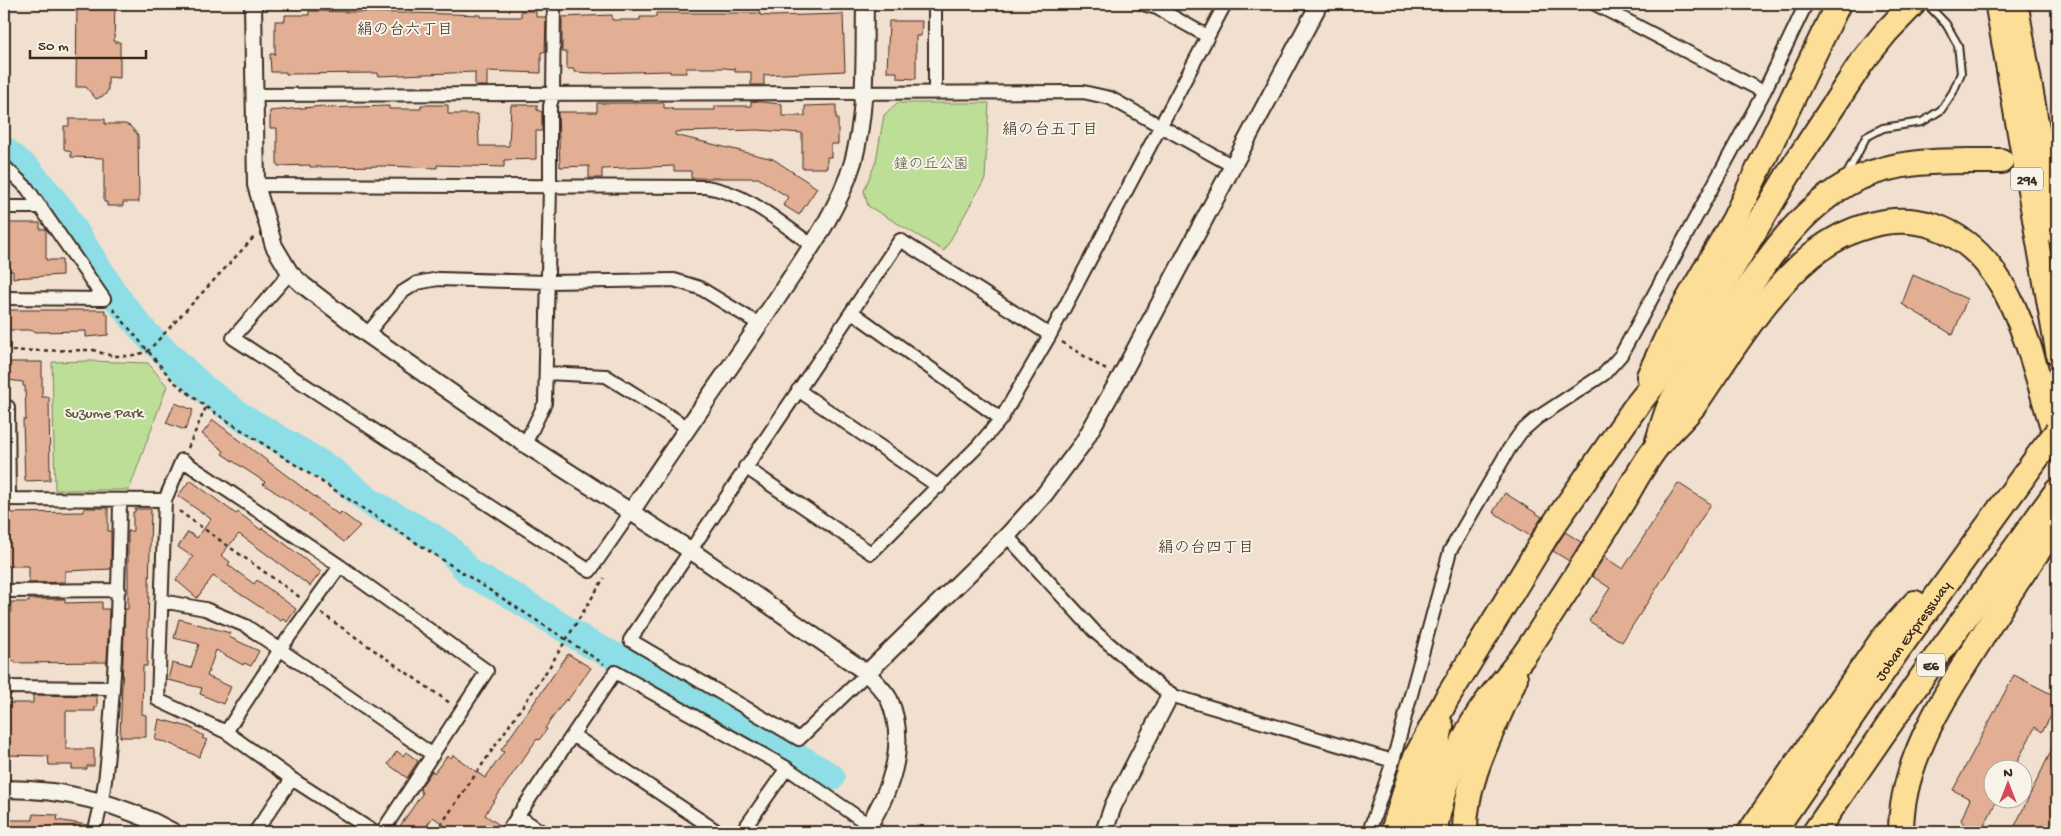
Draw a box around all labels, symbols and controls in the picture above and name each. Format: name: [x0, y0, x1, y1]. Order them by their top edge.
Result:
district label: 絹の台六丁目: [357, 20, 453, 41]
scale bar: [30, 28, 146, 60]
text: 50 m: [38, 38, 69, 56]
district label: 絹の台五丁目: [1002, 120, 1098, 141]
park label: 鐘の丘公園: [893, 156, 969, 174]
road number: 294: [2011, 168, 2043, 190]
park label: Suzume Park: [65, 405, 144, 423]
district label: 絹の台四丁目: [1158, 538, 1254, 559]
street label: Joban Expressway: [1872, 578, 1956, 685]
road number: E6: [1917, 654, 1945, 676]
north arrow: [1984, 758, 2034, 808]
text: N: [2003, 765, 2013, 782]

